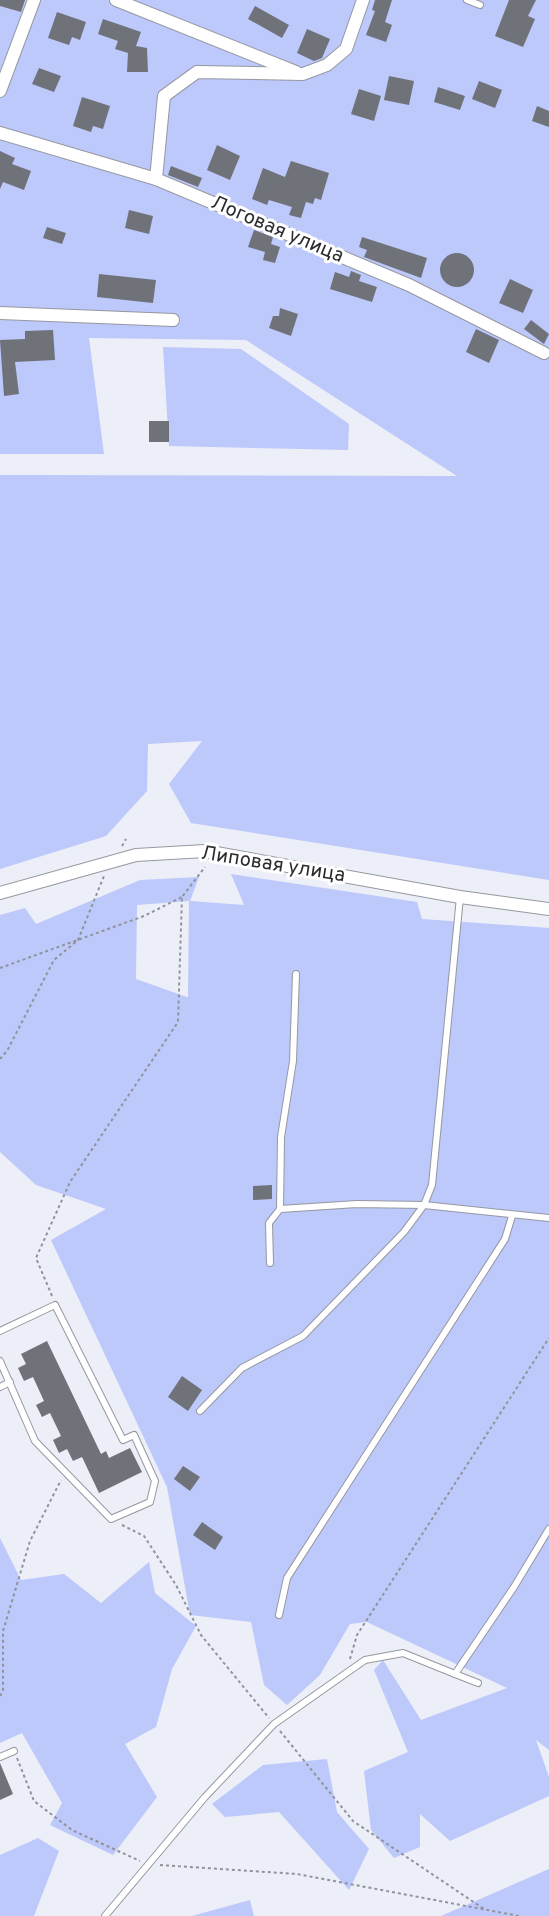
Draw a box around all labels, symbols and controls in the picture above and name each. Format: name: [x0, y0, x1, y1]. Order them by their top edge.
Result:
street label: Логовая улица: [207, 190, 347, 270]
street label: Липовая улица: [199, 841, 347, 889]

